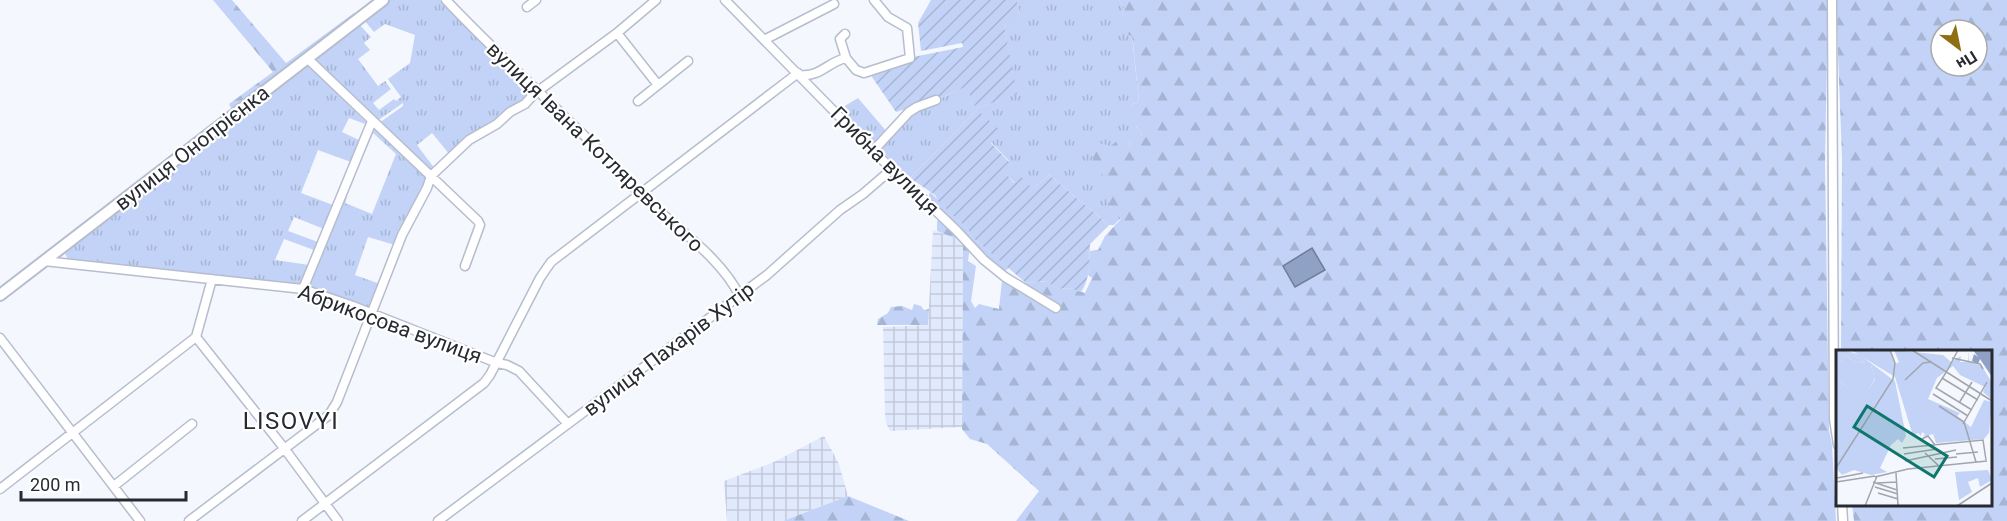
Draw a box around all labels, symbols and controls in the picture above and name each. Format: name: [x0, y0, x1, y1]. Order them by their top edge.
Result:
north arrow: [1929, 18, 1989, 78]
street label: вулиця Івана Котляревського: [482, 37, 708, 257]
text: Пн: [1953, 47, 1980, 74]
street label: вулиця Онопрієнка: [110, 80, 274, 216]
street label: Грибна вулиця: [826, 102, 944, 220]
street label: вулиця Пахарів Хутір: [579, 277, 759, 421]
street label: Абрикосова вулиця: [295, 280, 485, 368]
inset map: [1836, 350, 1992, 506]
district label: LISOVYI: [243, 407, 339, 435]
scale bar: [21, 464, 186, 502]
text: 200 m: [30, 474, 81, 495]

